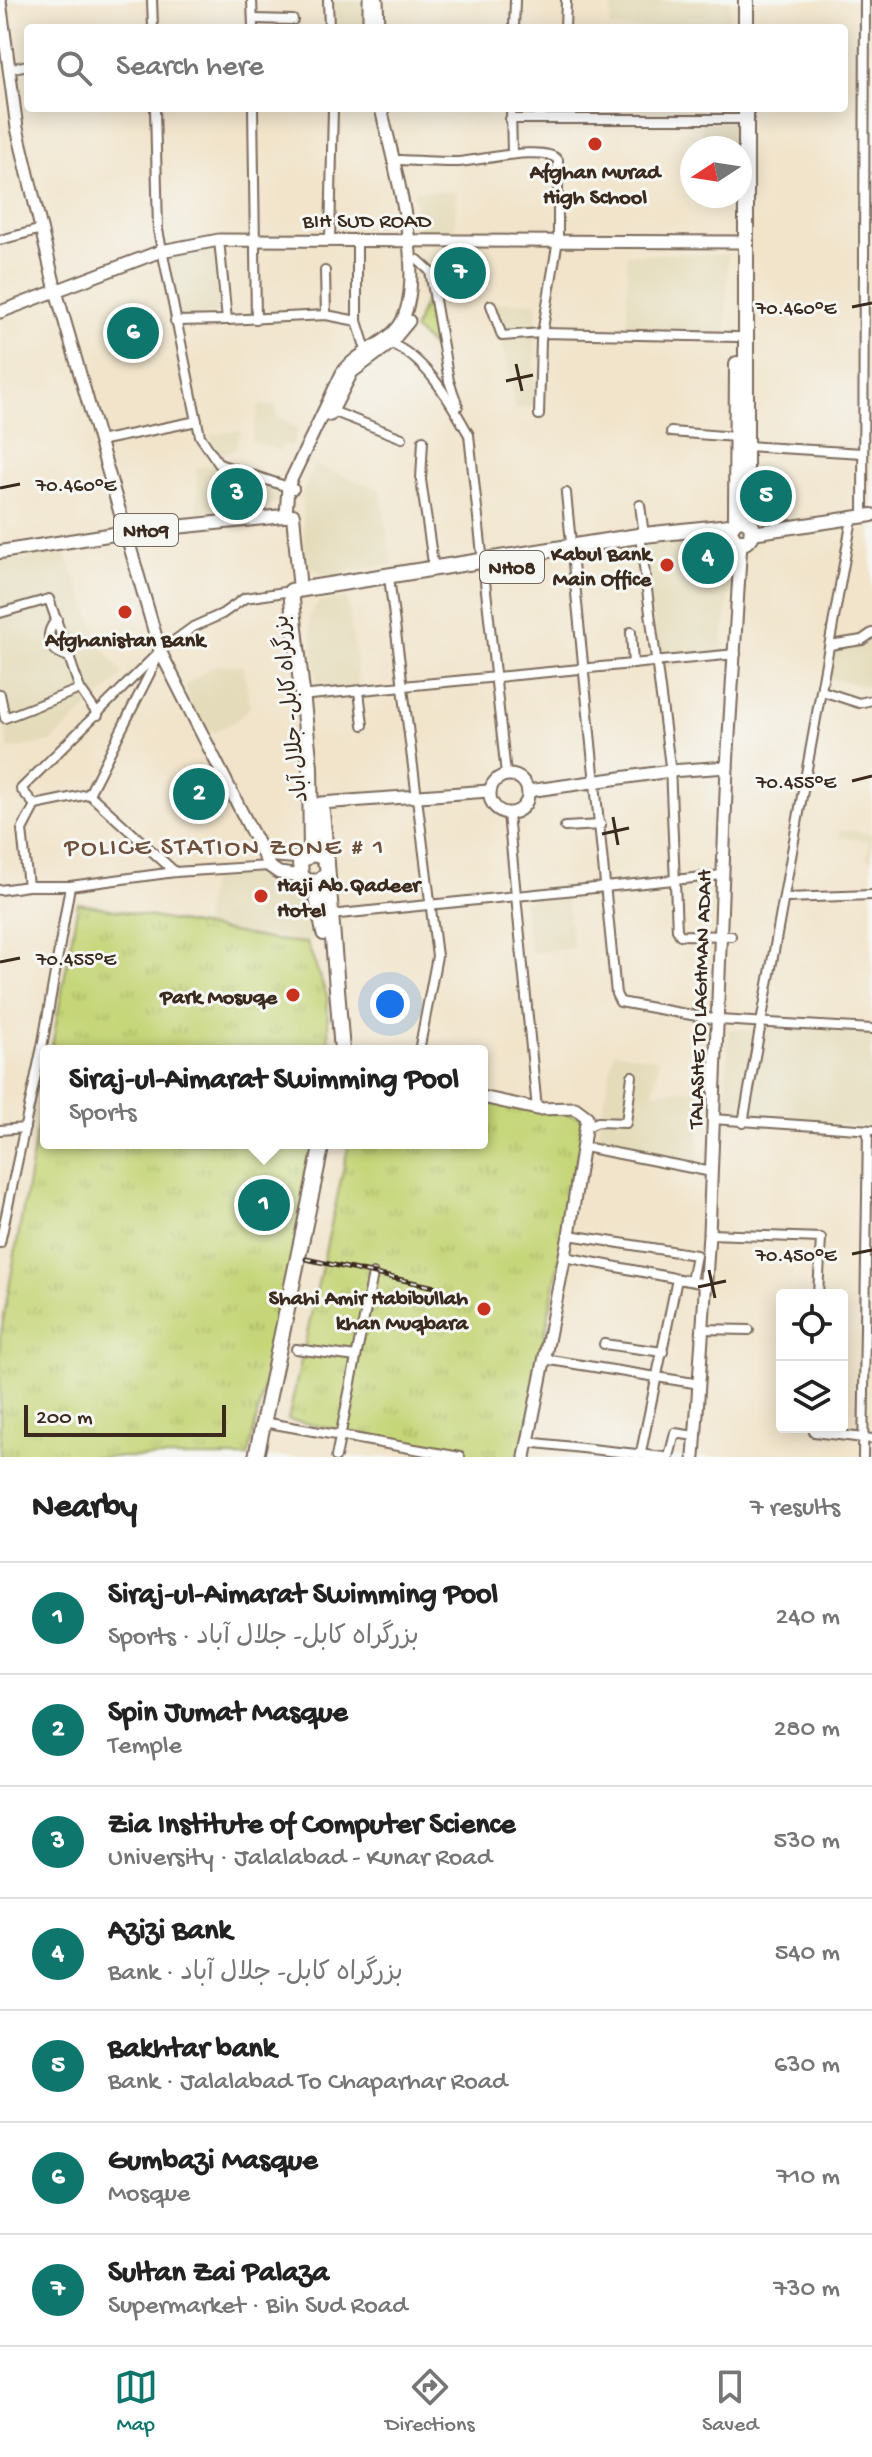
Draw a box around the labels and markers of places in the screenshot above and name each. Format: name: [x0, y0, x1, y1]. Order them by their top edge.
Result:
marker: Afghan Murad High School: [586, 135, 604, 153]
place label: Afghan Murad High School: [529, 161, 662, 212]
pin: 7: [434, 243, 486, 303]
pin: 6: [107, 303, 159, 363]
pin: 3: [211, 464, 263, 524]
pin: 5: [740, 466, 792, 526]
pin: 4: [682, 528, 734, 588]
place label: Kabul Bank Main Office: [550, 543, 653, 594]
marker: Kabul Bank Main Office: [658, 556, 676, 574]
marker: Afghanistan Bank: [116, 603, 134, 621]
place label: Afghanistan Bank: [44, 629, 207, 655]
pin: 2: [173, 764, 225, 824]
place label: Haji Ab.Qadeer Hotel: [277, 874, 422, 925]
marker: Haji Ab.Qadeer Hotel: [252, 887, 270, 905]
place label: Park Mosuqe: [159, 986, 278, 1012]
marker: Park Mosuqe: [284, 986, 302, 1004]
pin: 1: [238, 1175, 290, 1235]
place label: Shahi Amir Habibullah khan Muqbara: [269, 1287, 470, 1338]
marker: Shahi Amir Habibullah khan Muqbara: [475, 1300, 493, 1318]

